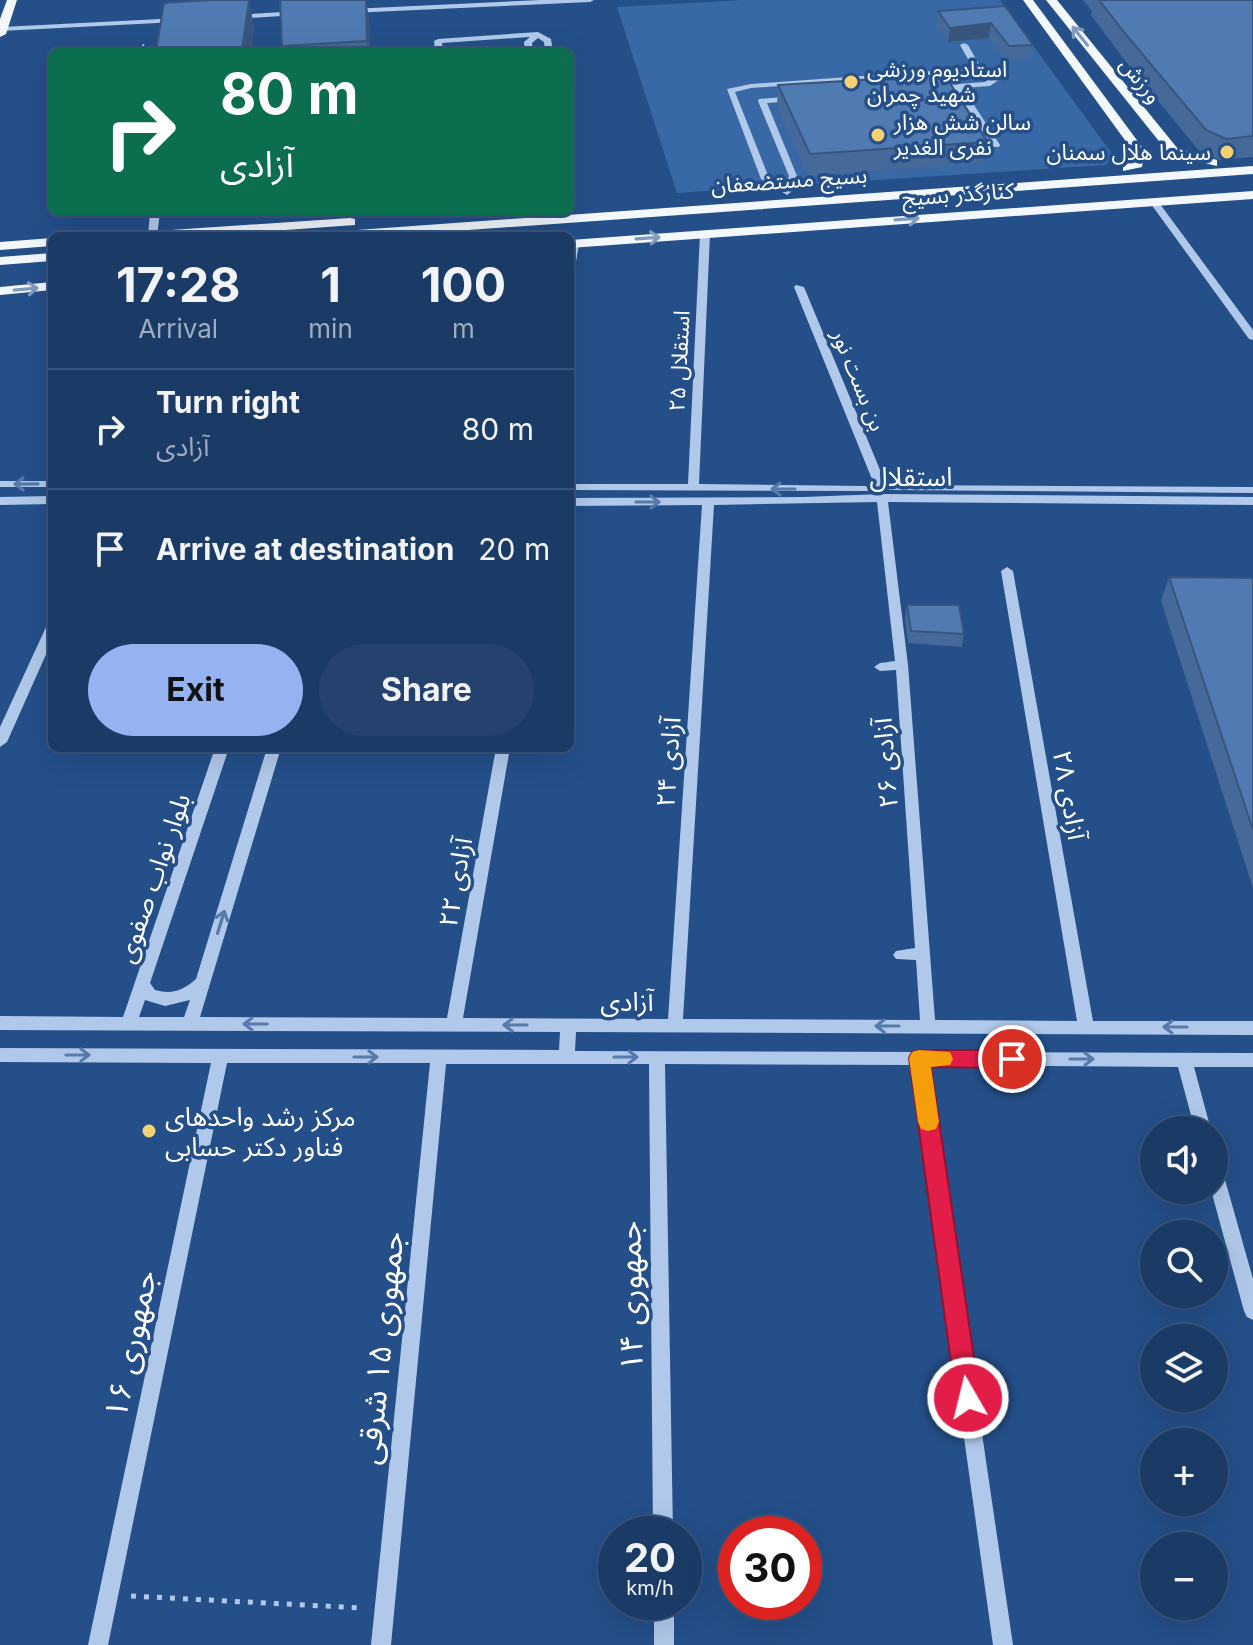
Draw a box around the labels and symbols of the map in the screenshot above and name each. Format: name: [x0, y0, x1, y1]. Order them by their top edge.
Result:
one-way arrow: [1072, 26, 1089, 47]
street label: ورزش: [1114, 52, 1167, 109]
place label: استادیوم ورزشی شهید چمران: [867, 56, 1007, 109]
marker: استادیوم ورزشی شهید چمران: [842, 73, 860, 91]
place label: سالن شش هزار نفری الغدیر: [893, 109, 1031, 160]
marker: سالن شش هزار نفری الغدیر: [869, 126, 887, 144]
place label: سینما هلال سمنان: [1046, 139, 1211, 165]
marker: سینما هلال سمنان: [1218, 143, 1236, 161]
street label: بسیج مستضعفان: [710, 162, 868, 202]
street label: کنارگذر بسیج: [901, 177, 1016, 215]
one-way arrow: [893, 211, 920, 226]
one-way arrow: [634, 230, 661, 245]
one-way arrow: [12, 281, 39, 296]
street label: استقلال ۲۵: [663, 310, 695, 412]
street label: بن بست نور: [826, 324, 891, 435]
street label: استقلال: [870, 461, 952, 492]
one-way arrow: [13, 476, 40, 492]
one-way arrow: [770, 481, 797, 497]
one-way arrow: [634, 494, 661, 510]
street label: آزادی ۲۴: [649, 714, 687, 808]
street label: آزادی ۲۶: [866, 715, 904, 809]
street label: آزادی ۲۸: [1047, 748, 1093, 844]
street label: بلوار نواب صفوی: [110, 789, 196, 967]
street label: آزادی ۲۲: [432, 833, 478, 929]
one-way arrow: [214, 910, 229, 935]
street label: آزادی: [600, 986, 655, 1017]
one-way arrow: [242, 1016, 269, 1032]
one-way arrow: [502, 1017, 529, 1033]
one-way arrow: [874, 1018, 901, 1034]
one-way arrow: [1162, 1019, 1189, 1035]
pin: [978, 1025, 1046, 1093]
one-way arrow: [64, 1047, 91, 1063]
one-way arrow: [352, 1049, 379, 1064]
one-way arrow: [612, 1049, 639, 1065]
one-way arrow: [1068, 1051, 1095, 1067]
place label: مرکز رشد واحدهای فناور دکتر حسابی: [165, 1101, 356, 1162]
marker: مرکز رشد واحدهای فناور دکتر حسابی: [140, 1122, 158, 1140]
street label: جمهوری ۱۴: [609, 1220, 651, 1372]
street label: جمهوری ۱۵ شرقی: [348, 1230, 412, 1466]
street label: جمهوری ۱۶: [95, 1266, 165, 1422]
position arrow: [926, 1356, 1010, 1440]
speed limit sign: 30: [718, 1516, 822, 1620]

